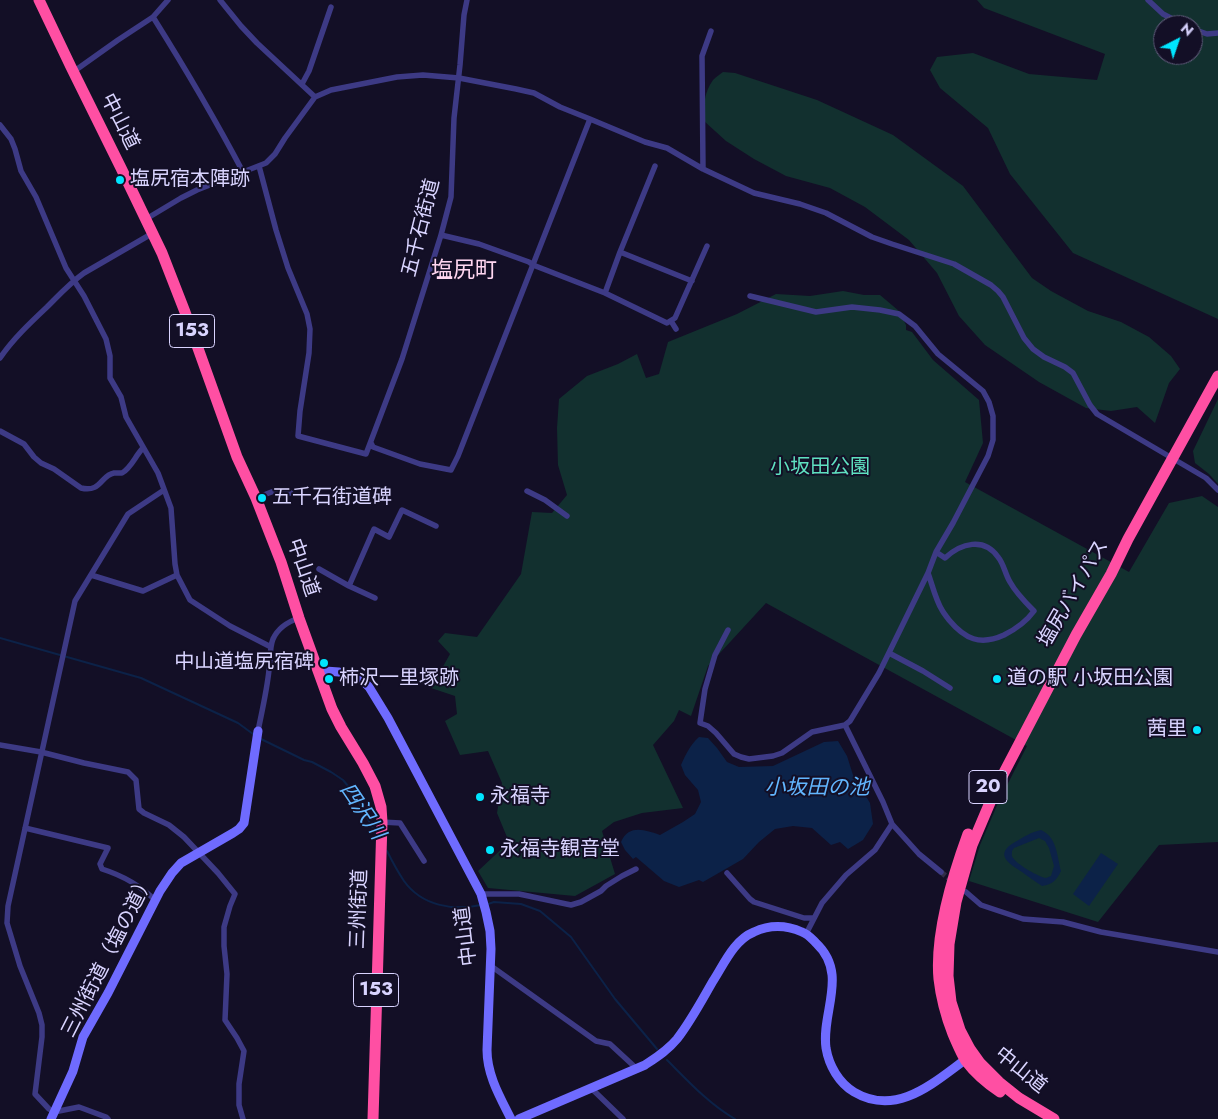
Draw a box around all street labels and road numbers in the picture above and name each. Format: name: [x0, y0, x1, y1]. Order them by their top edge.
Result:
street label: 中山道: [95, 90, 143, 154]
street label: 五千石街道: [398, 177, 446, 279]
road number: 153: [170, 314, 214, 348]
street label: 中山道: [281, 536, 323, 600]
street label: 塩尻バイパス: [1034, 536, 1114, 652]
road number: 20: [969, 770, 1007, 804]
street label: 三州街道: [347, 869, 373, 949]
street label: 三州街道（塩の道）: [57, 870, 161, 1042]
street label: 中山道: [451, 905, 483, 967]
road number: 153: [354, 974, 398, 1006]
street label: 中山道: [989, 1043, 1051, 1099]

